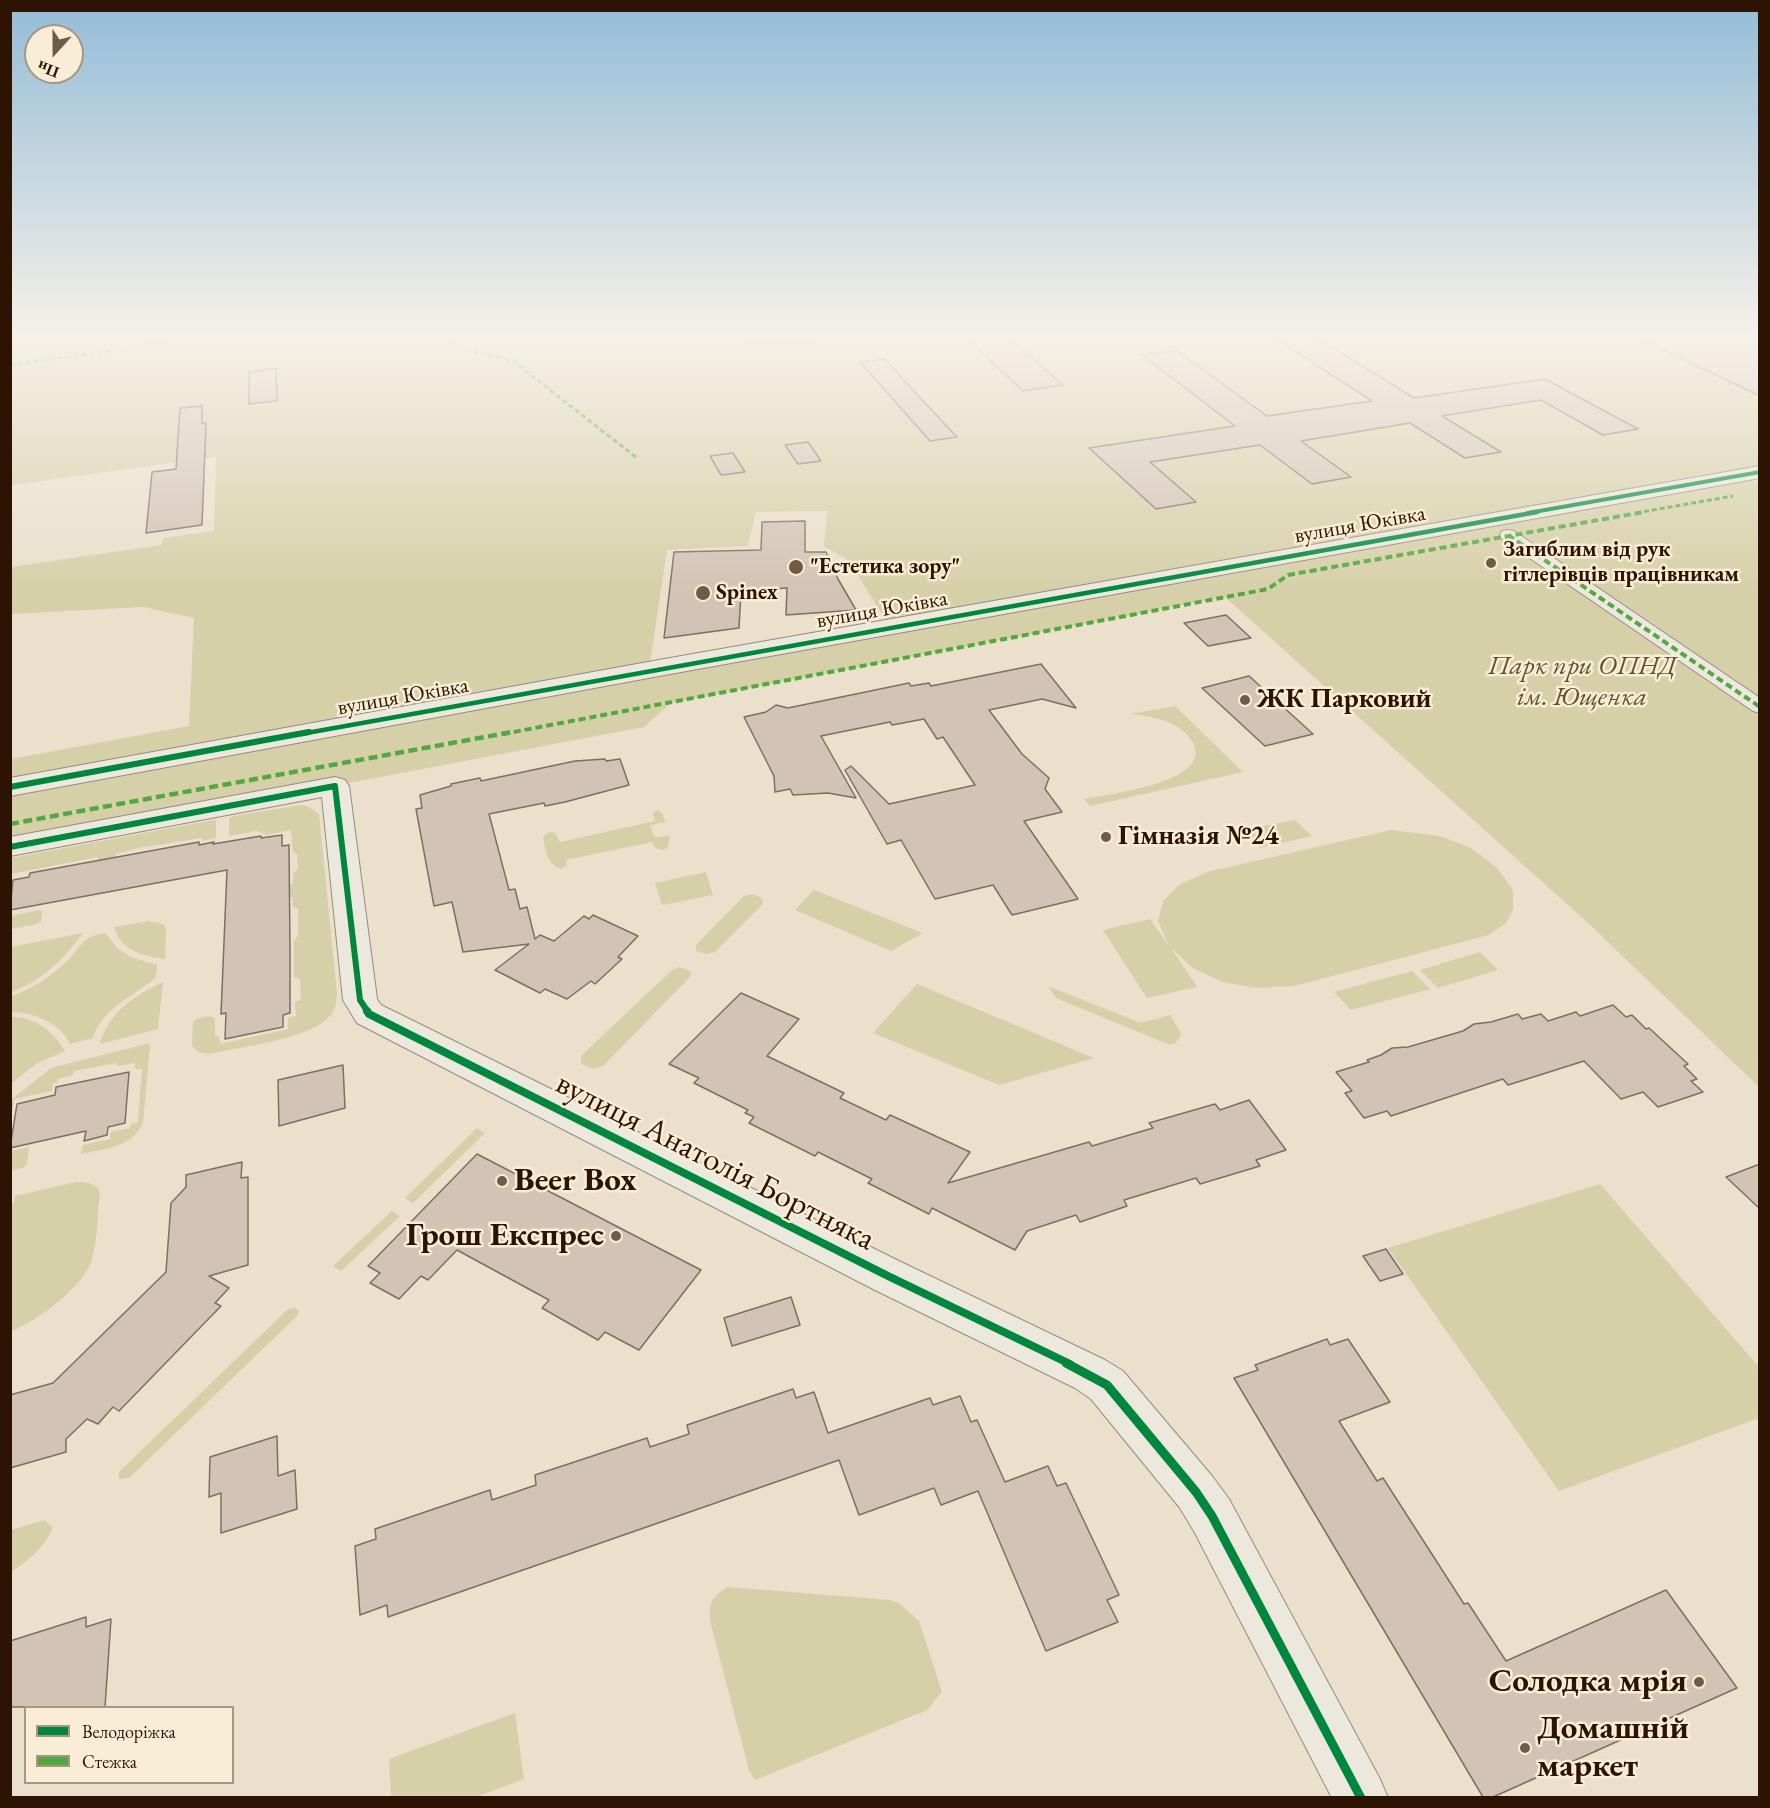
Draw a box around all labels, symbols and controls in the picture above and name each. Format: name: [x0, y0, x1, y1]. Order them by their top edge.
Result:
north arrow: [24, 24, 84, 84]
text: Пн: [34, 56, 62, 83]
street label: вулиця Юківка: [1292, 500, 1428, 550]
place label: Загиблим від рук гітлерівців працівникам: [1503, 537, 1739, 588]
place label: "Естетика зору": [810, 554, 960, 580]
marker: Загиблим від рук гітлерівців працівникам: [1484, 556, 1498, 570]
marker: "Естетика зору": [787, 558, 805, 576]
place label: Spinex: [716, 580, 778, 606]
marker: Spinex: [694, 584, 712, 602]
street label: вулиця Юківка: [814, 585, 950, 635]
park label: Парк при ОПНД ім. Ющенка: [1488, 651, 1676, 714]
street label: вулиця Юківка: [335, 672, 471, 722]
place label: ЖК Парковий: [1257, 684, 1431, 716]
marker: ЖК Парковий: [1238, 693, 1252, 707]
place label: Гімназія №24: [1118, 821, 1279, 853]
marker: Гімназія №24: [1099, 830, 1113, 844]
street label: вулиця Анатолія Бортняка: [549, 1064, 881, 1260]
place label: Beer Box: [514, 1161, 637, 1201]
marker: Beer Box: [495, 1174, 509, 1188]
place label: Грош Експрес: [406, 1216, 604, 1256]
marker: Грош Експрес: [609, 1229, 623, 1243]
place label: Солодка мрія: [1489, 1662, 1687, 1702]
marker: Солодка мрія: [1692, 1675, 1706, 1689]
legend: [24, 1706, 234, 1784]
place label: Домашній маркет: [1537, 1709, 1689, 1787]
text: Велодоріжка: [82, 1720, 176, 1743]
marker: Домашній маркет: [1518, 1741, 1532, 1755]
text: Стежка: [82, 1750, 137, 1773]

